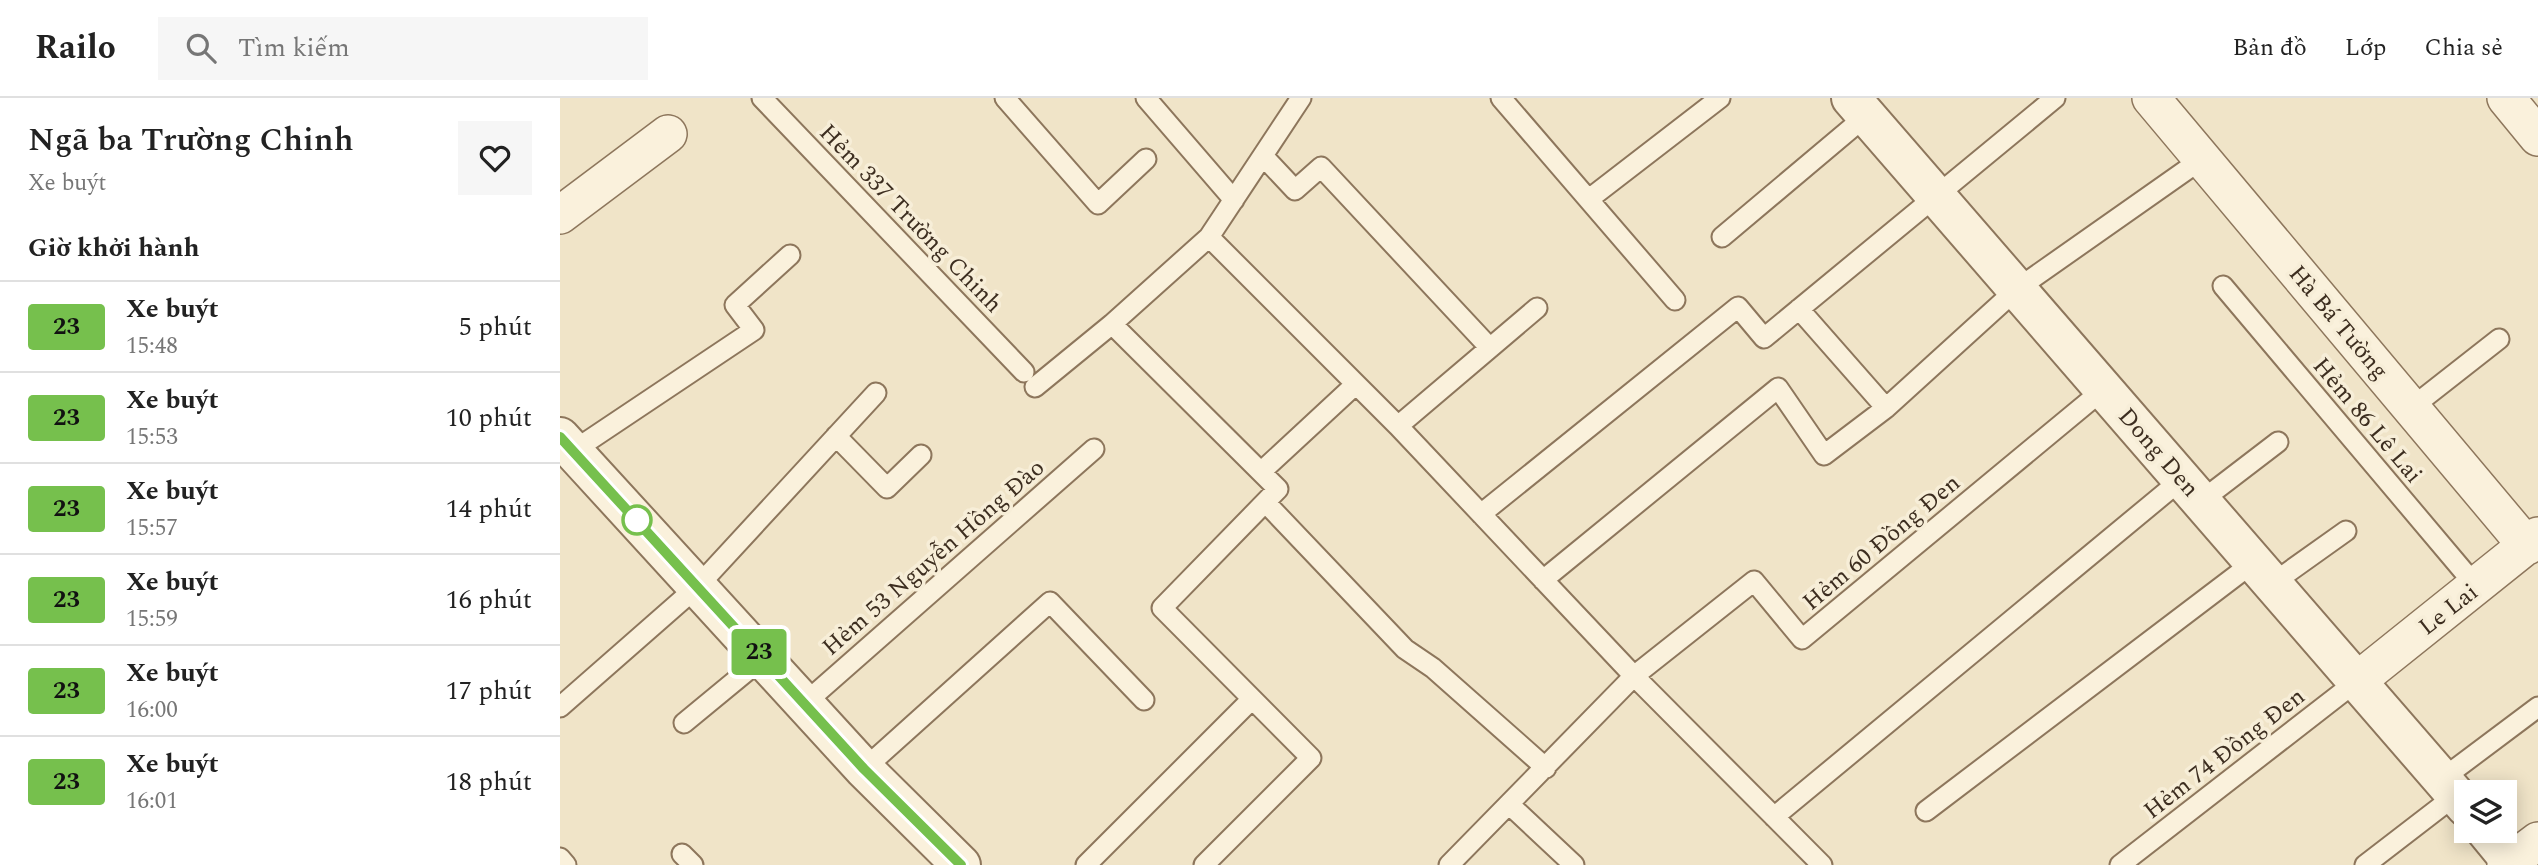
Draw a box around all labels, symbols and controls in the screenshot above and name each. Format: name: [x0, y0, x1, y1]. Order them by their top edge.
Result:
search box: [158, 17, 648, 80]
text: Railo: [35, 23, 116, 73]
text: Tìm kiếm: [238, 28, 350, 68]
icon: search: [182, 29, 220, 67]
text: Bản đồ: [2232, 30, 2307, 66]
text: Lớp: [2345, 30, 2386, 66]
text: Chia sẻ: [2424, 30, 2503, 66]
text: Ngã ba Trường Chinh: [28, 115, 354, 165]
street label: Hẻm 337 Trường Chinh: [810, 116, 1010, 321]
button: heart: [458, 121, 532, 195]
text: Xe buýt: [28, 166, 106, 201]
text: Giờ khởi hành: [28, 228, 200, 268]
street label: Hà Bá Tường: [2279, 257, 2397, 388]
text: Xe buýt: [126, 289, 219, 329]
text: 5 phút: [459, 307, 532, 347]
text: 23: [53, 309, 80, 345]
text: 15:48: [126, 329, 178, 364]
street label: Hẻm 86 Lê Lai: [2304, 350, 2431, 492]
text: Xe buýt: [126, 380, 219, 420]
text: 10 phút: [446, 398, 532, 438]
text: 23: [53, 400, 80, 436]
street label: Dong Den: [2109, 400, 2208, 506]
text: 15:53: [126, 420, 178, 455]
street label: Hẻm 53 Nguyễn Hồng Đào: [814, 451, 1053, 665]
street label: Hẻm 60 Đồng Đen: [1795, 466, 1968, 620]
text: Xe buýt: [126, 471, 219, 511]
text: 14 phút: [446, 489, 532, 529]
text: 23: [53, 491, 80, 527]
unlabelled marker: [622, 505, 652, 535]
text: 15:57: [126, 511, 178, 546]
text: Xe buýt: [126, 562, 219, 602]
street label: Le Lai: [2411, 575, 2486, 645]
text: 16 phút: [446, 580, 532, 620]
text: 23: [53, 582, 80, 618]
text: 15:59: [126, 602, 178, 637]
line badge: 23: [728, 629, 790, 675]
text: 23: [746, 634, 772, 670]
text: Xe buýt: [126, 653, 219, 693]
text: 17 phút: [446, 671, 532, 711]
text: 23: [53, 673, 80, 709]
street label: Hẻm 74 Đồng Đen: [2136, 679, 2313, 828]
text: 16:00: [126, 693, 178, 728]
text: Xe buýt: [126, 744, 219, 784]
text: 18 phút: [446, 762, 532, 802]
text: 23: [53, 764, 80, 800]
map controls: [2454, 780, 2517, 843]
button: layers: [2454, 780, 2517, 843]
text: 16:01: [126, 784, 178, 819]

